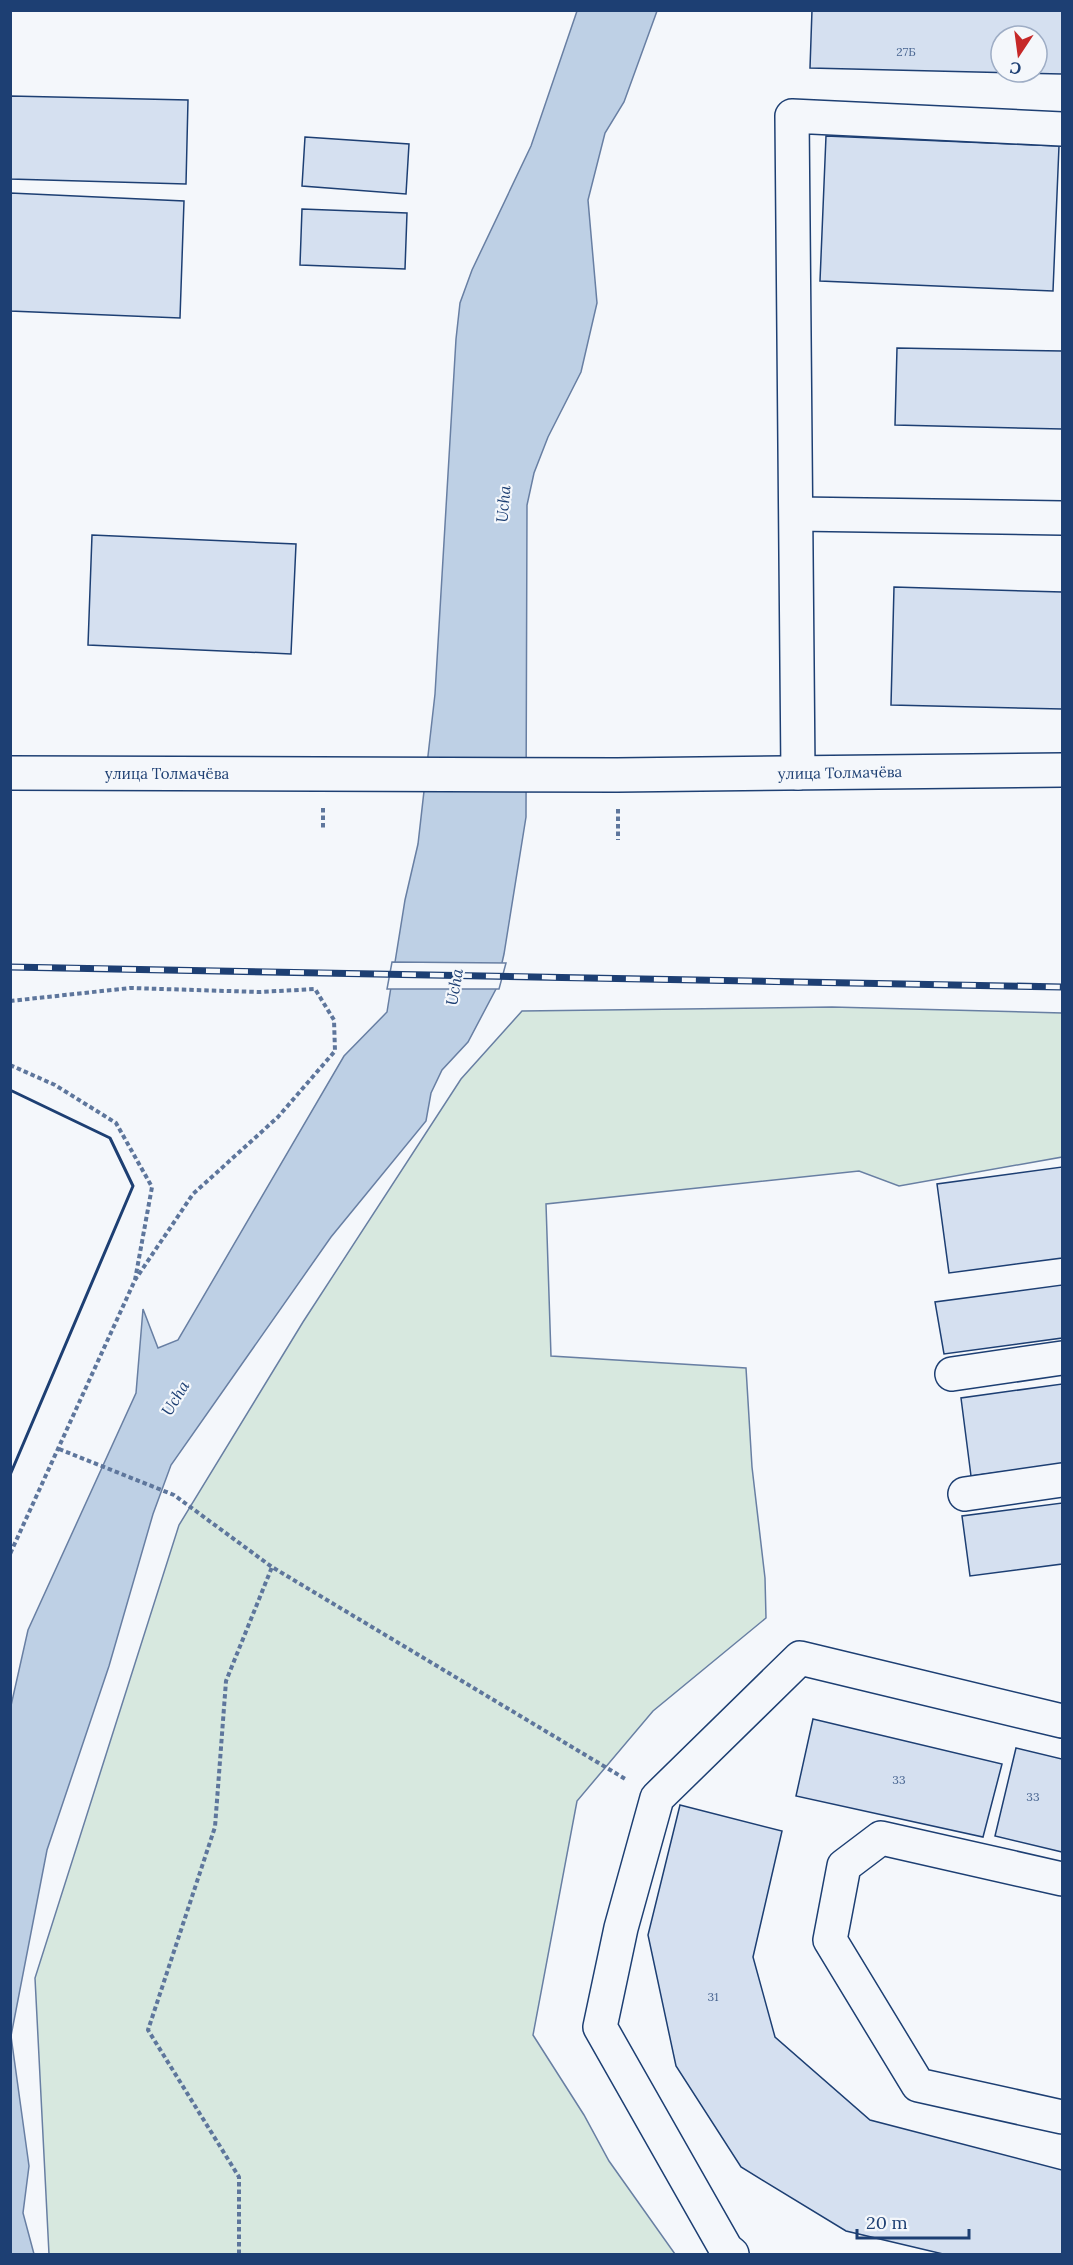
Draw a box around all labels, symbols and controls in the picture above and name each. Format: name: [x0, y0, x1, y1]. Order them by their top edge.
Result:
north arrow: [989, 24, 1049, 84]
house number: 27Б: [896, 44, 916, 59]
text: С: [1008, 58, 1023, 80]
water label: Ucha: [491, 484, 515, 523]
street label: улица Толмачёва: [778, 762, 903, 783]
street label: улица Толмачёва: [105, 764, 229, 783]
water label: Ucha: [441, 967, 467, 1007]
water label: Ucha: [157, 1377, 193, 1419]
house number: 33: [892, 1772, 906, 1787]
house number: 33: [1026, 1789, 1040, 1804]
house number: 31: [707, 1989, 719, 2004]
scale bar: [857, 2202, 970, 2240]
text: 20 m: [866, 2211, 908, 2234]

